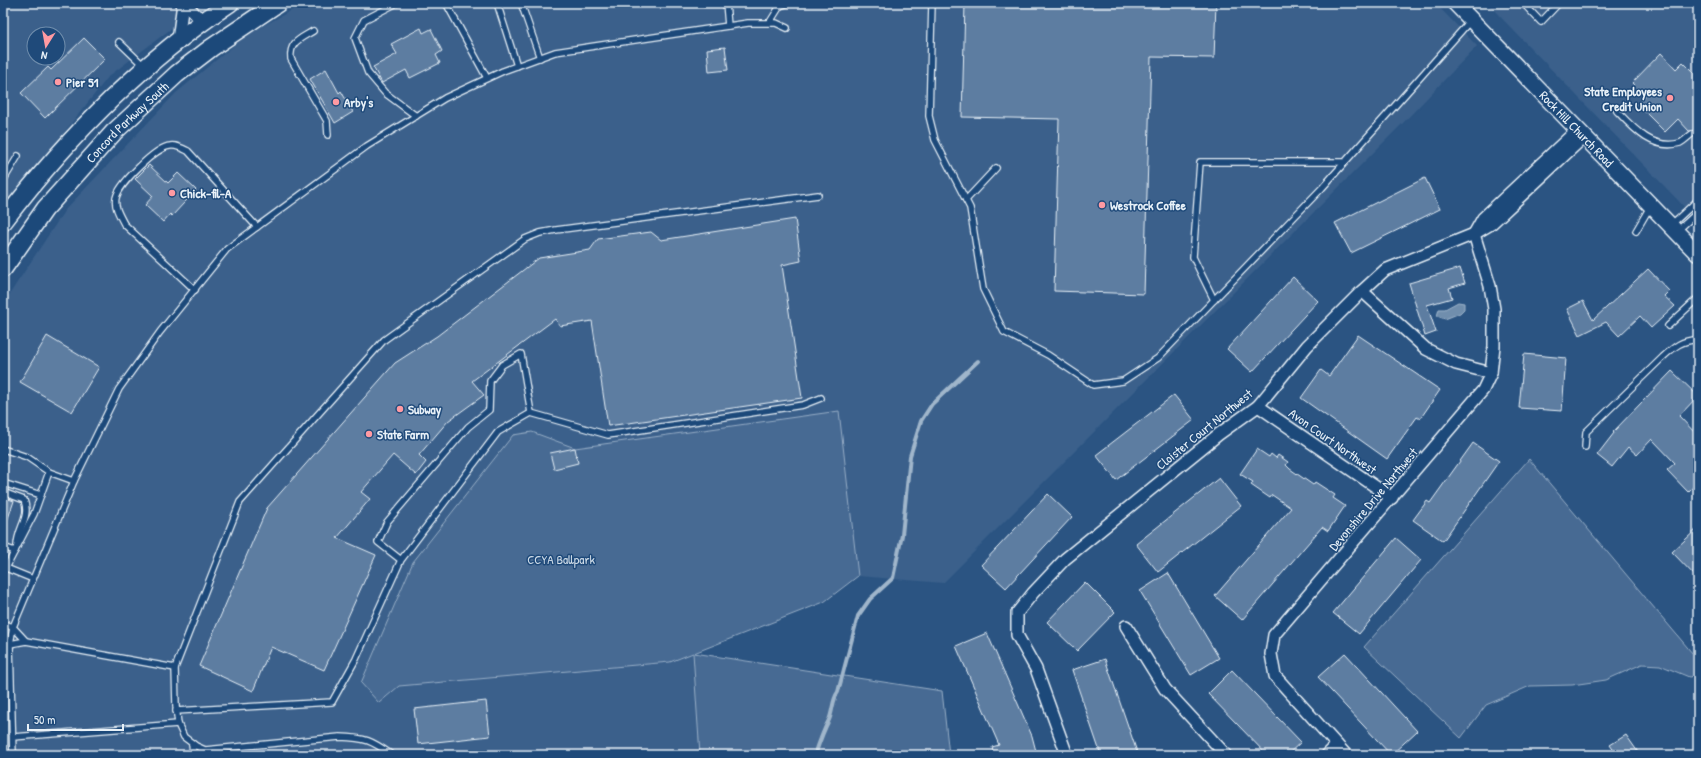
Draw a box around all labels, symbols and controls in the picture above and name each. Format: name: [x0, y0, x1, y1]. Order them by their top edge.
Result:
north arrow: [26, 26, 66, 66]
text: N: [40, 48, 48, 63]
place label: Pier 51: [66, 73, 99, 91]
marker: Pier 51: [53, 77, 63, 87]
street label: Concord Parkway South: [82, 77, 173, 167]
place label: State Employees Credit Union: [1584, 82, 1662, 115]
street label: Rock Hill Church Road: [1536, 87, 1618, 171]
place label: Arby's: [344, 93, 373, 112]
marker: State Employees Credit Union: [1665, 93, 1675, 103]
marker: Arby's: [331, 97, 341, 107]
place label: Chick-fil-A: [180, 184, 232, 202]
marker: Chick-fil-A: [167, 188, 177, 198]
place label: Westrock Coffee: [1110, 196, 1187, 214]
marker: Westrock Coffee: [1097, 200, 1107, 210]
street label: Cloister Court Northwest: [1152, 384, 1256, 473]
place label: Subway: [408, 400, 442, 419]
marker: Subway: [395, 404, 405, 414]
street label: Avon Court Northwest: [1285, 404, 1381, 478]
place label: State Farm: [377, 425, 429, 443]
marker: State Farm: [364, 429, 374, 439]
street label: Devonshire Drive Northwest: [1325, 443, 1422, 554]
park label: CCYA Ballpark: [527, 550, 595, 568]
scale bar: [28, 706, 123, 732]
text: 50 m: [34, 711, 55, 728]

